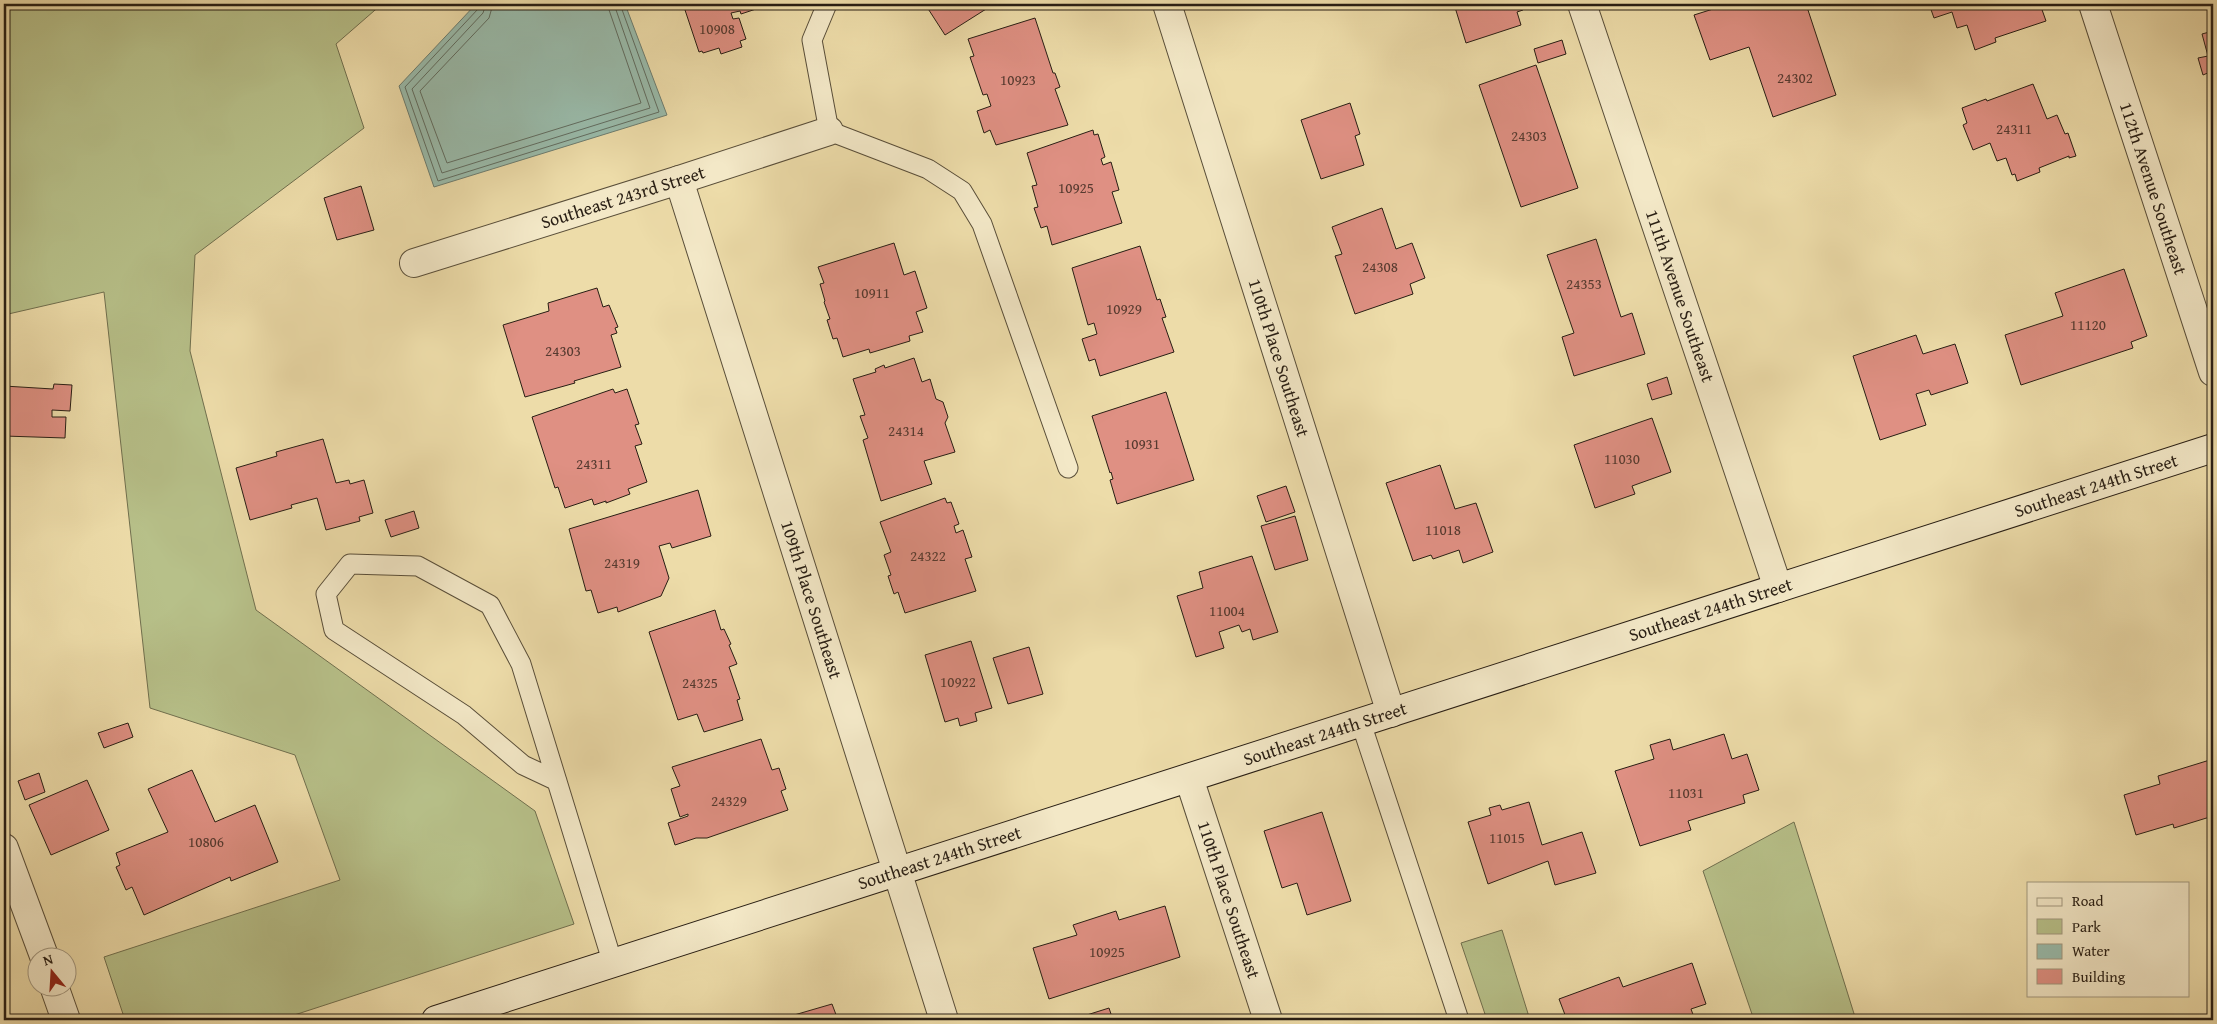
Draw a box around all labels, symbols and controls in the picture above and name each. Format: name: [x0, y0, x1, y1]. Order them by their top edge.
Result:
house number: 10908: [699, 18, 735, 39]
house number: 24302: [1777, 67, 1813, 88]
house number: 10923: [1000, 69, 1036, 90]
street label: 112th Avenue Southeast: [2113, 98, 2195, 279]
house number: 24311: [1996, 118, 2032, 139]
house number: 24303: [1511, 125, 1547, 146]
street label: Southeast 243rd Street: [537, 158, 709, 236]
house number: 10925: [1058, 177, 1094, 198]
street label: 111th Avenue Southeast: [1639, 206, 1722, 386]
house number: 24308: [1362, 256, 1398, 277]
house number: 24353: [1566, 273, 1602, 294]
street label: 110th Place Southeast: [1242, 275, 1317, 441]
house number: 10911: [854, 282, 890, 303]
house number: 10929: [1106, 298, 1142, 319]
house number: 11120: [2070, 314, 2106, 335]
house number: 24303: [545, 340, 581, 361]
house number: 24314: [888, 420, 924, 441]
house number: 10931: [1124, 433, 1160, 454]
street label: Southeast 244th Street: [2011, 446, 2182, 524]
house number: 11030: [1604, 448, 1640, 469]
house number: 24311: [576, 453, 612, 474]
street label: 109th Place Southeast: [774, 517, 850, 683]
house number: 11018: [1425, 519, 1461, 540]
house number: 24322: [910, 545, 946, 566]
house number: 24319: [604, 552, 640, 573]
street label: Southeast 244th Street: [1625, 570, 1796, 648]
house number: 11004: [1209, 600, 1245, 621]
house number: 10922: [940, 671, 976, 692]
house number: 24325: [682, 672, 718, 693]
street label: Southeast 244th Street: [1240, 694, 1411, 772]
house number: 11031: [1668, 782, 1704, 803]
house number: 24329: [711, 790, 747, 811]
street label: 110th Place Southeast: [1191, 817, 1268, 983]
street label: Southeast 244th Street: [854, 818, 1025, 896]
house number: 11015: [1489, 827, 1525, 848]
house number: 10806: [188, 831, 224, 852]
legend: [2027, 882, 2190, 996]
text: Road: [2072, 890, 2103, 911]
text: Park: [2072, 916, 2101, 937]
text: Water: [2072, 940, 2110, 961]
house number: 10925: [1089, 941, 1125, 962]
north arrow: [28, 946, 78, 996]
text: N: [40, 948, 56, 971]
text: Building: [2072, 966, 2126, 987]

